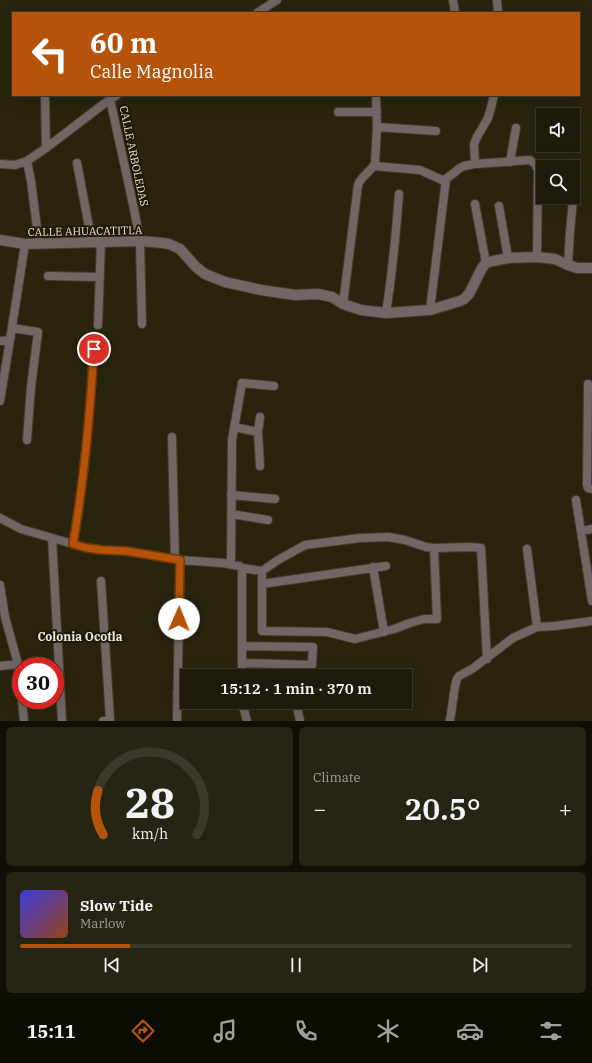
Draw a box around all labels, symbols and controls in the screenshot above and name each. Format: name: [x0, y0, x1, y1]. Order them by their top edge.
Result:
text: 60 m: [90, 24, 157, 61]
icon: left: [24, 28, 76, 80]
text: Calle Magnolia: [90, 60, 214, 83]
street label: CALLE ARBOLEDAS: [117, 104, 151, 208]
map controls: [536, 108, 580, 204]
button: sound: [536, 108, 580, 152]
button: search: [536, 160, 580, 204]
street label: CALLE AHUACATITLA: [28, 223, 143, 239]
pin: [77, 332, 111, 366]
icon: arrive: [83, 338, 105, 360]
position arrow: [158, 598, 200, 640]
district label: Colonia Ocotla: [37, 629, 123, 644]
speed limit sign: 30: [12, 657, 64, 709]
text: 15:12 · 1 min · 370 m: [220, 679, 372, 698]
text: Climate: [313, 769, 360, 786]
text: 28: [125, 774, 174, 828]
text: 20.5°: [404, 789, 481, 828]
text: −: [313, 794, 326, 823]
text: +: [559, 794, 572, 823]
text: km/h: [131, 823, 168, 842]
text: Slow Tide: [80, 896, 153, 915]
text: Marlow: [80, 915, 125, 932]
icon: previous: [101, 954, 123, 976]
icon: pause: [285, 954, 307, 976]
icon: next: [469, 954, 491, 976]
icon: directions: [129, 1017, 157, 1045]
icon: music: [211, 1017, 239, 1045]
icon: phone: [292, 1017, 320, 1045]
icon: climate: [374, 1017, 402, 1045]
icon: car: [456, 1017, 484, 1045]
icon: filters: [537, 1017, 565, 1045]
text: 15:11: [27, 1020, 75, 1043]

